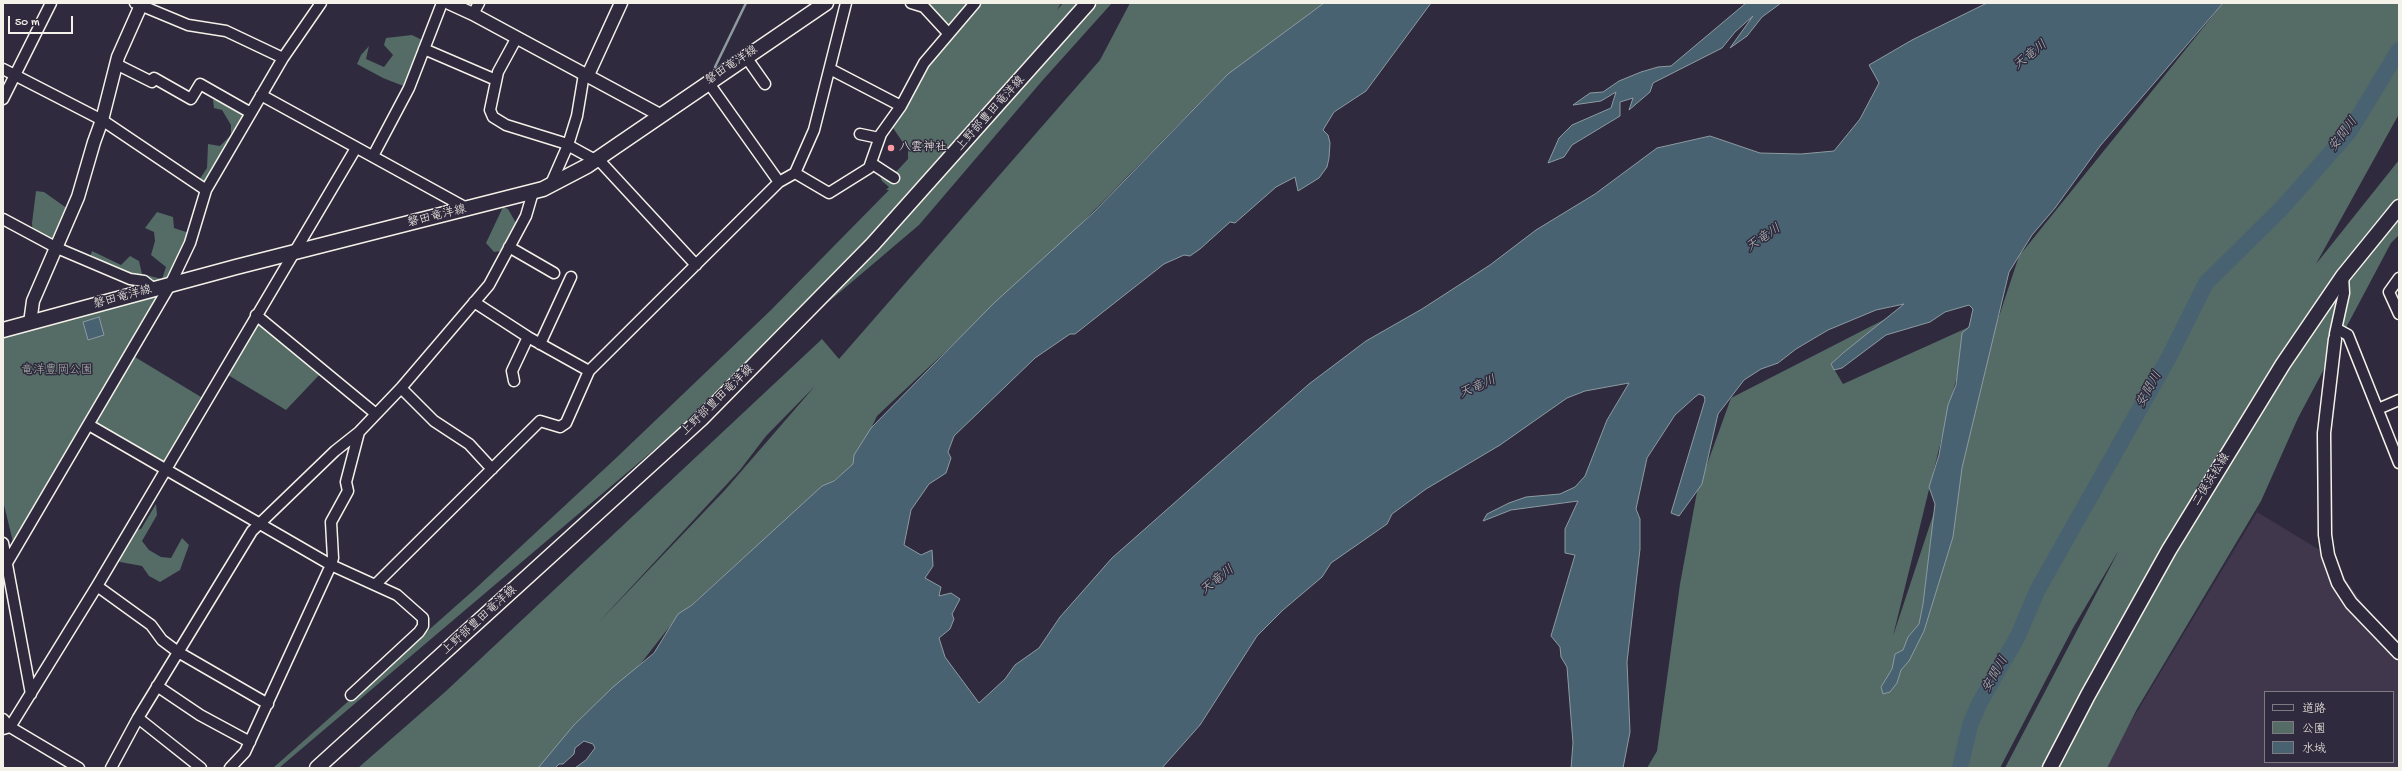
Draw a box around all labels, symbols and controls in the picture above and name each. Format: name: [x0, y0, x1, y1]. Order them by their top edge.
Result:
scale bar: [10, 8, 75, 34]
text: 50 m: [15, 16, 40, 30]
water label: 天竜川: [2011, 38, 2051, 74]
street label: 磐田竜洋線: [703, 43, 761, 89]
street label: 上野部豊田竜洋線: [954, 74, 1028, 154]
water label: 安間川: [2326, 115, 2362, 155]
place label: 八雲神社: [899, 141, 947, 155]
marker: 八雲神社: [886, 143, 896, 153]
street label: 磐田竜洋線: [406, 203, 468, 231]
water label: 天竜川: [1743, 222, 1785, 256]
street label: 磐田竜洋線: [92, 283, 154, 313]
street label: 上野部豊田竜洋線: [678, 362, 758, 440]
park label: 竜洋豊岡公園: [21, 364, 93, 378]
water label: 安間川: [2134, 369, 2166, 411]
water label: 天竜川: [1457, 373, 1499, 403]
street label: 二俣浜松線: [2190, 451, 2234, 509]
water label: 天竜川: [1198, 563, 1238, 599]
street label: 上野部豊田竜洋線: [440, 584, 520, 658]
water label: 安間川: [1979, 654, 2013, 696]
legend: [2264, 691, 2394, 763]
text: 道路: [2302, 703, 2326, 717]
text: 公園: [2302, 723, 2326, 737]
text: 水域: [2302, 743, 2326, 757]

